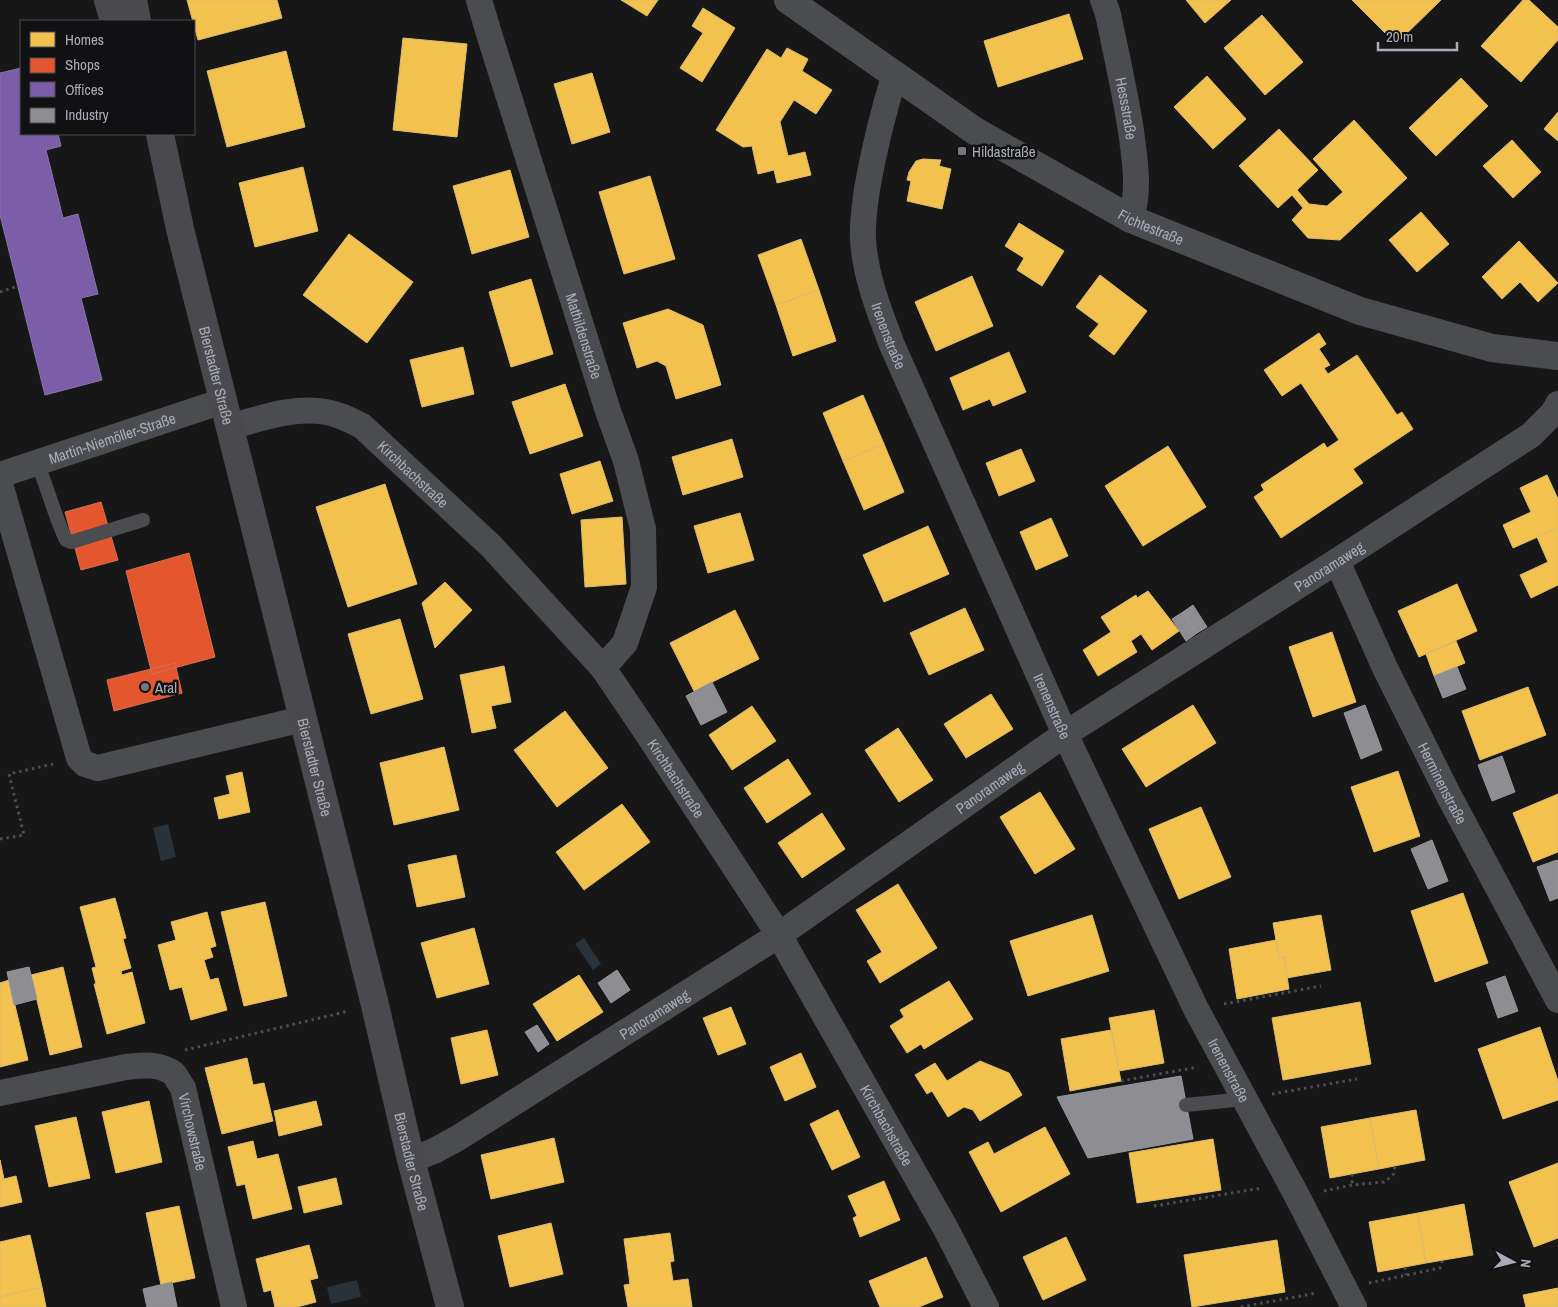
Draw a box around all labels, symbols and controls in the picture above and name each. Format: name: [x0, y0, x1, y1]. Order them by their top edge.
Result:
legend: [20, 20, 195, 135]
scale bar: [1378, 20, 1457, 52]
text: 20 m: [1386, 26, 1413, 47]
text: Homes: [65, 29, 104, 50]
text: Shops: [65, 54, 100, 75]
street label: Hessstraße: [1111, 75, 1143, 141]
text: Offices: [65, 79, 104, 100]
text: Industry: [65, 104, 110, 125]
place label: Hildastraße: [972, 141, 1036, 162]
marker: Hildastraße: [956, 145, 968, 157]
street label: Fichtestraße: [1115, 203, 1187, 250]
street label: Mathildenstraße: [561, 290, 608, 382]
street label: Irenenstraße: [867, 299, 912, 372]
street label: Bierstadter Straße: [194, 324, 239, 427]
street label: Martin-Niemöller-Straße: [46, 407, 178, 469]
street label: Kirchbachstraße: [373, 435, 454, 512]
street label: Panoramaweg: [1290, 536, 1368, 596]
street label: Irenenstraße: [1029, 670, 1076, 742]
place label: Aral: [154, 677, 177, 698]
marker: Aral: [139, 681, 151, 693]
street label: Bierstadter Straße: [293, 716, 338, 819]
street label: Kirchbachstraße: [643, 735, 710, 822]
street label: Herminenstraße: [1413, 739, 1473, 828]
street label: Panoramaweg: [951, 756, 1028, 819]
street label: Panoramaweg: [615, 984, 693, 1044]
street label: Irenenstraße: [1203, 1035, 1255, 1106]
street label: Kirchbachstraße: [856, 1081, 918, 1170]
street label: Virchowstraße: [174, 1091, 212, 1173]
street label: Bierstadter Straße: [390, 1110, 435, 1213]
north arrow: [1488, 1237, 1538, 1287]
text: N: [1516, 1258, 1535, 1269]

